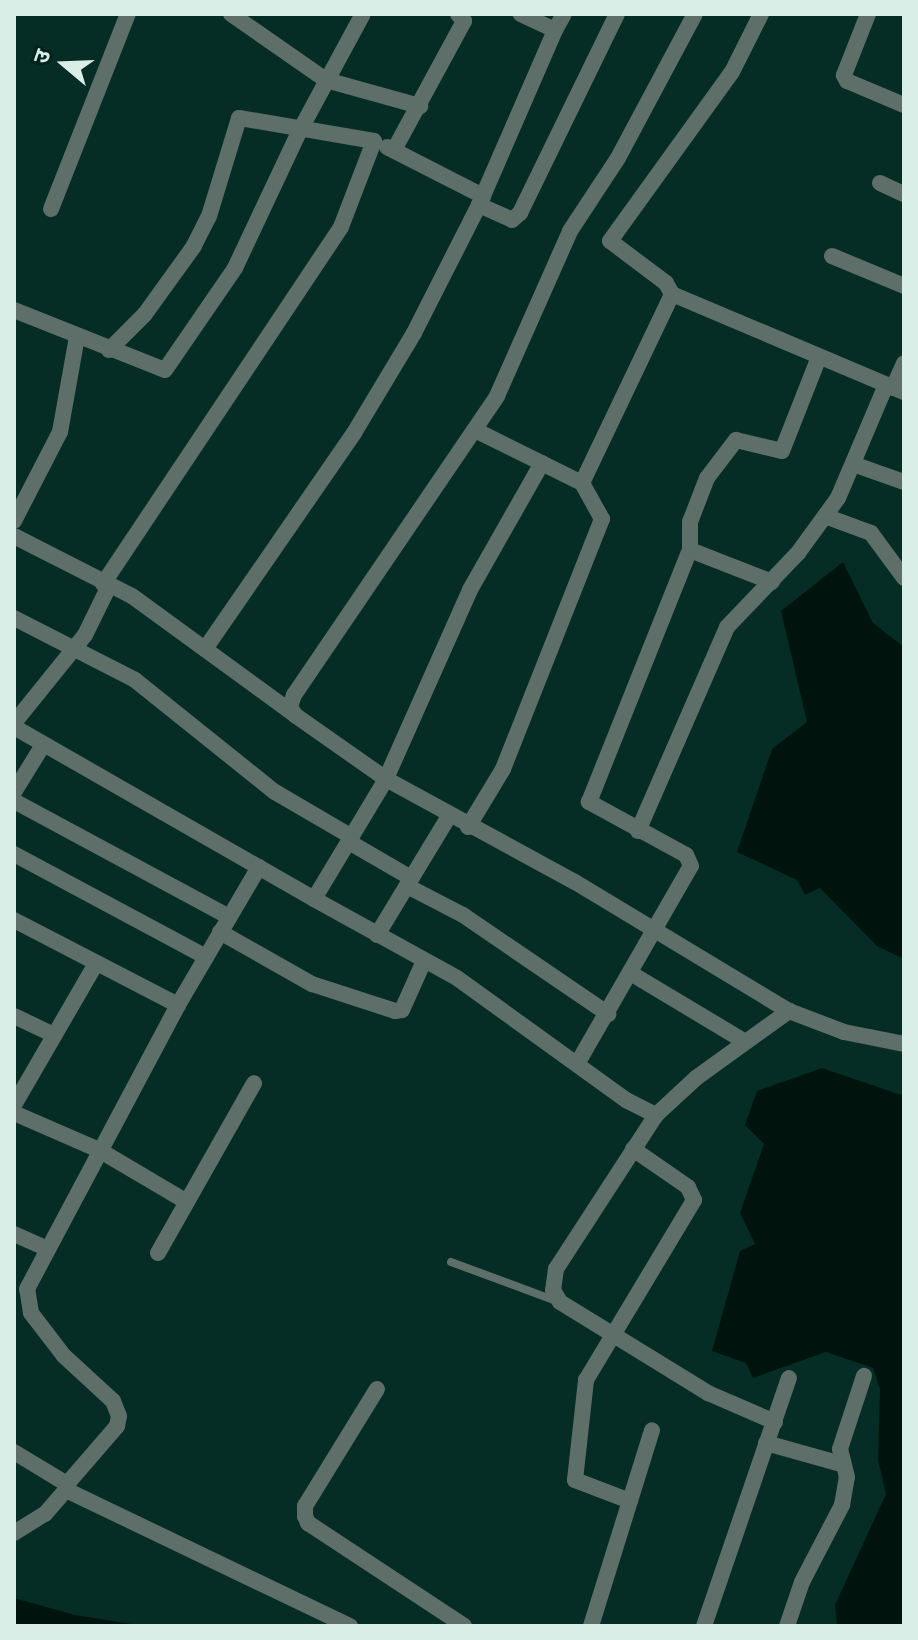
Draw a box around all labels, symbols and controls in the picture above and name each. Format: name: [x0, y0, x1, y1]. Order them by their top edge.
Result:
north arrow: [24, 24, 104, 104]
text: उ: [26, 46, 57, 67]

